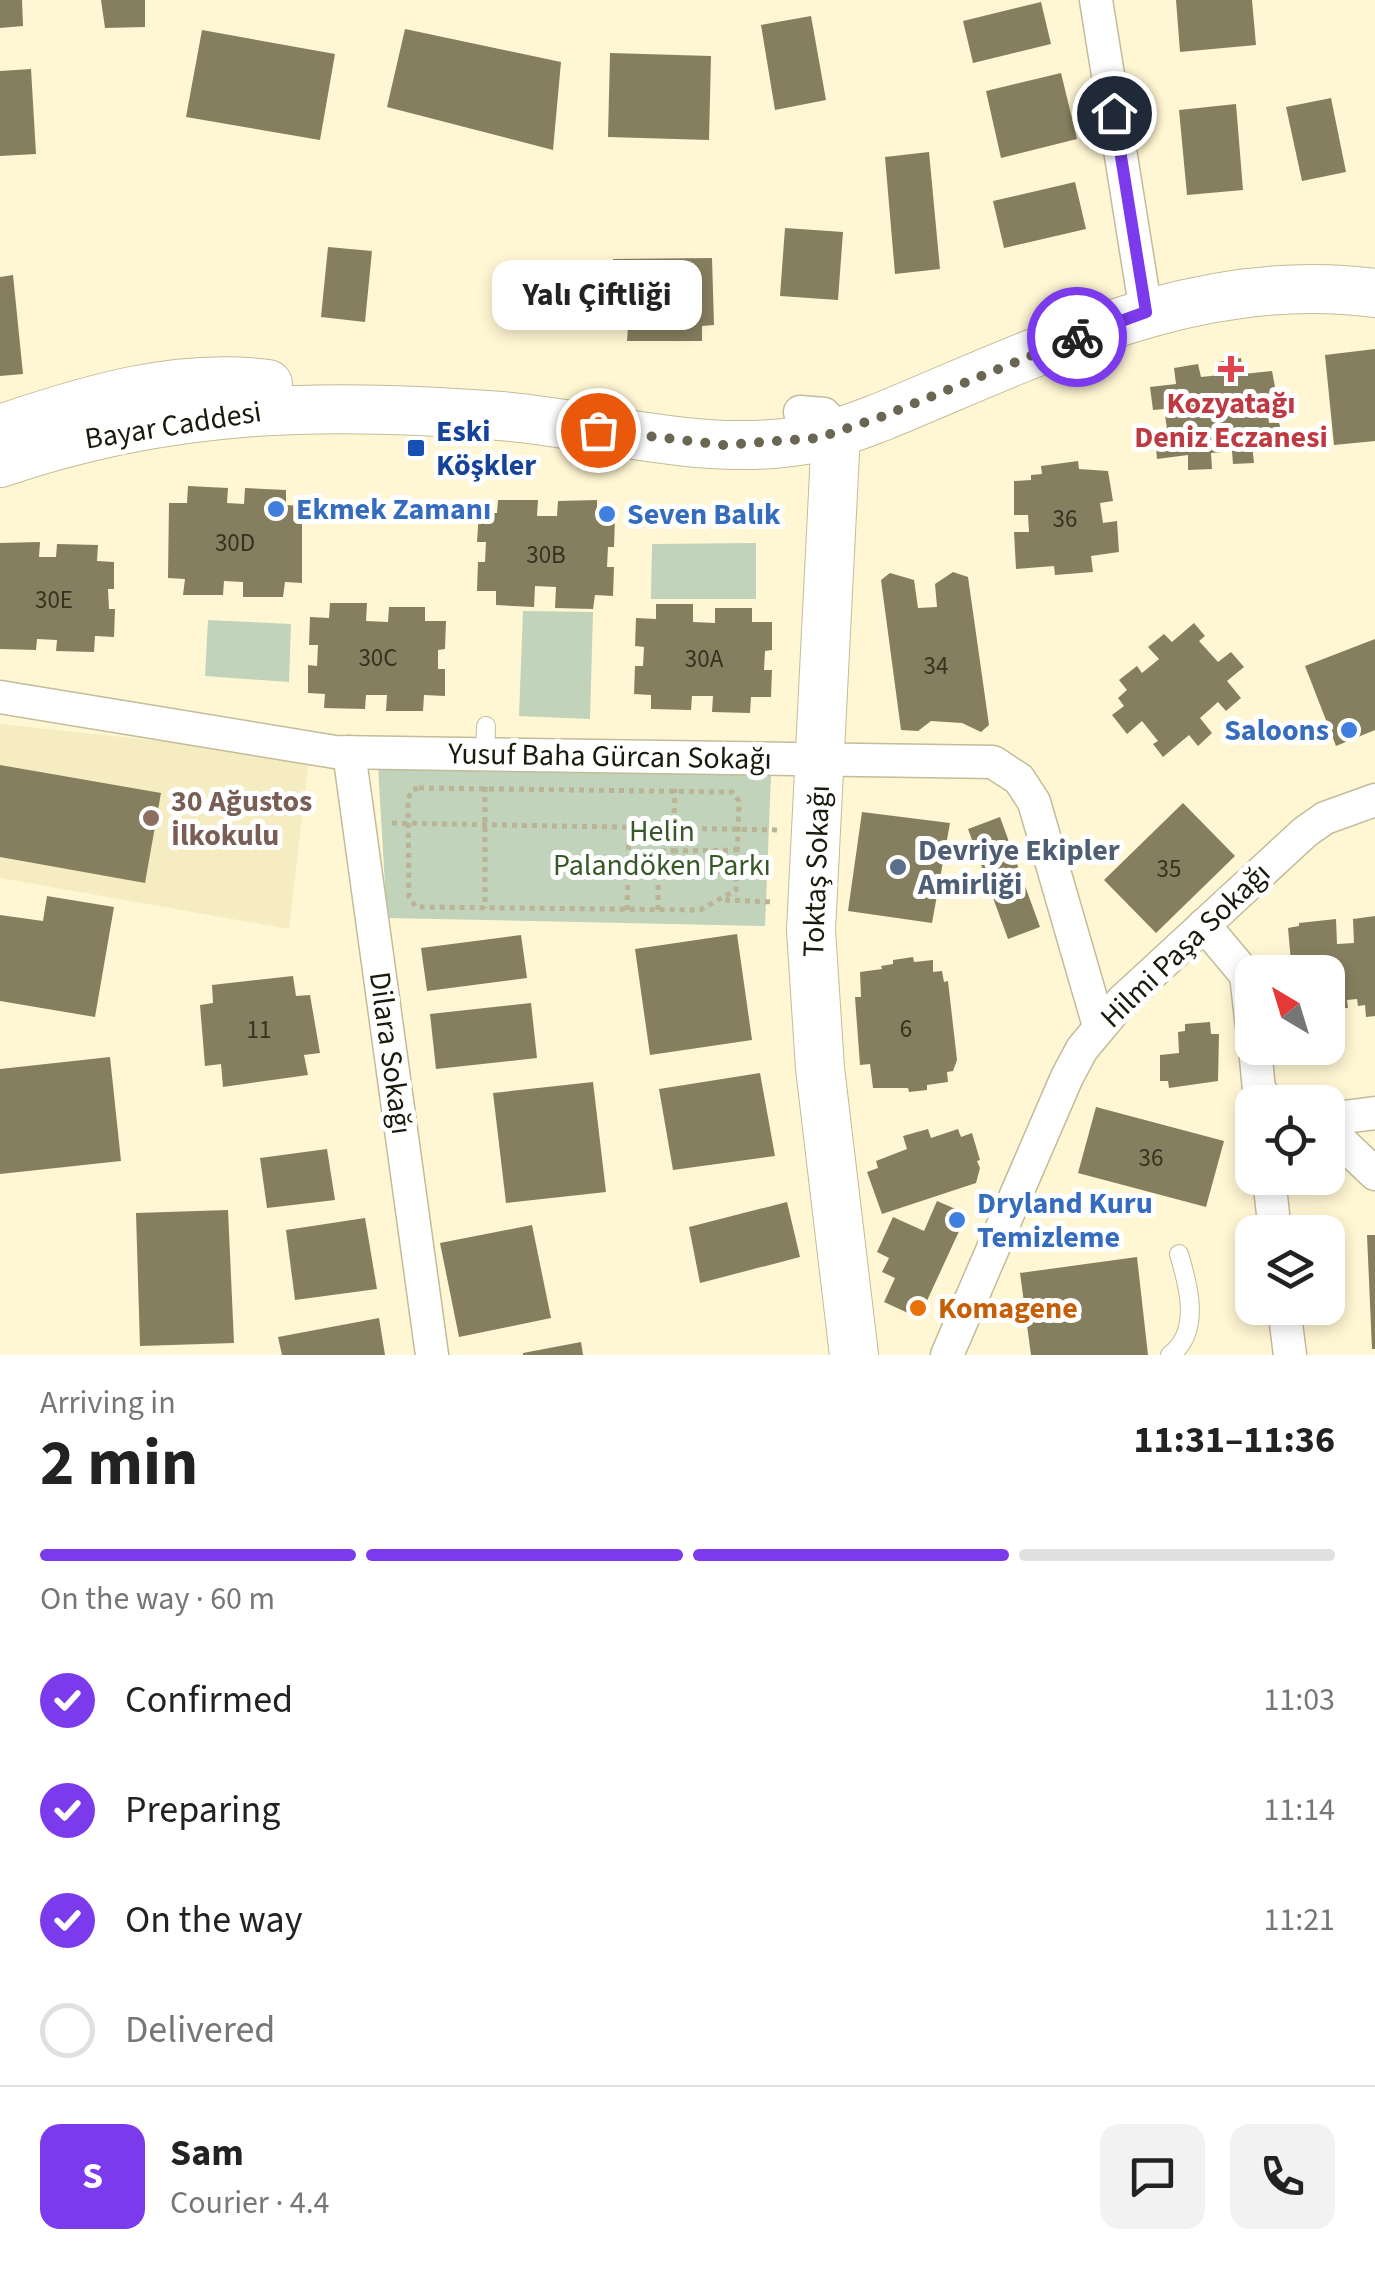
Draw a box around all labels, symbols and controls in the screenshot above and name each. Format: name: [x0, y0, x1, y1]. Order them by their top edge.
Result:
pin: [1072, 71, 1157, 156]
icon: home: [1087, 86, 1142, 141]
callout: Yalı Çiftliği: [493, 260, 703, 330]
text: Yalı Çiftliği: [522, 272, 672, 318]
courier: [1027, 287, 1127, 387]
icon: bike: [1050, 310, 1105, 365]
marker: Kozyatağı Deniz Eczanesi: [1220, 358, 1242, 380]
place label: Kozyatağı Deniz Eczanesi: [1134, 382, 1328, 459]
pin: [556, 388, 641, 473]
street label: Bayar Caddesi: [82, 390, 264, 461]
icon: bag: [571, 403, 626, 458]
place label: Eski Köşkler: [436, 410, 536, 487]
marker: Eski Köşkler: [405, 437, 427, 459]
place label: Ekmek Zamanı: [296, 488, 491, 531]
place label: Seven Balık: [627, 493, 781, 536]
marker: Ekmek Zamanı: [265, 498, 287, 520]
house number: 36: [1053, 501, 1077, 537]
marker: Seven Balık: [596, 503, 618, 525]
house number: 30D: [215, 525, 255, 561]
house number: 30B: [526, 537, 566, 573]
house number: 30E: [35, 582, 73, 618]
house number: 30C: [358, 640, 398, 676]
house number: 30A: [685, 641, 724, 677]
house number: 34: [924, 648, 948, 684]
place label: Saloons: [1224, 709, 1329, 752]
marker: Saloons: [1338, 719, 1360, 741]
street label: Yusuf Baha Gürcan Sokağı: [447, 732, 772, 781]
place label: 30 Ağustos İlkokulu: [171, 780, 312, 857]
street label: Toktaş Sokağı: [792, 784, 841, 958]
marker: 30 Ağustos İlkokulu: [140, 807, 162, 829]
park label: Helin Palandöken Parkı: [553, 810, 771, 887]
place label: Devriye Ekipler Amirliği: [917, 829, 1120, 906]
house number: 35: [1157, 851, 1181, 887]
street label: Hilmi Paşa Sokağı: [1091, 853, 1280, 1038]
marker: Devriye Ekipler Amirliği: [887, 856, 909, 878]
north arrow: [1235, 955, 1345, 1065]
map controls: [1235, 955, 1345, 1325]
street label: Dilara Sokağı: [358, 969, 423, 1137]
house number: 6: [900, 1011, 912, 1047]
house number: 11: [247, 1012, 271, 1048]
button: locate: [1235, 1085, 1345, 1195]
house number: 36: [1139, 1140, 1163, 1176]
place label: Dryland Kuru Temizleme: [977, 1182, 1153, 1259]
marker: Dryland Kuru Temizleme: [946, 1209, 968, 1231]
button: layers: [1235, 1215, 1345, 1325]
place label: Komagene: [938, 1287, 1078, 1330]
marker: Komagene: [907, 1297, 929, 1319]
text: Arriving in: [40, 1380, 176, 1426]
text: 11:31–11:36: [1133, 1413, 1335, 1467]
text: 2 min: [40, 1417, 198, 1510]
text: On the way · 60 m: [40, 1576, 275, 1622]
icon: check: [40, 1673, 95, 1728]
text: Confirmed: [125, 1673, 293, 1727]
text: 11:03: [1263, 1677, 1335, 1723]
icon: check: [40, 1783, 95, 1838]
text: Preparing: [125, 1783, 280, 1837]
text: 11:14: [1263, 1787, 1335, 1833]
icon: check: [40, 1893, 95, 1948]
text: On the way: [125, 1893, 302, 1947]
text: 11:21: [1263, 1897, 1335, 1943]
text: Delivered: [125, 2003, 275, 2057]
button: chat: [1100, 2124, 1205, 2229]
button: phone: [1230, 2124, 1335, 2229]
text: Sam: [170, 2126, 244, 2180]
text: S: [82, 2149, 103, 2203]
text: Courier · 4.4: [170, 2180, 330, 2226]

